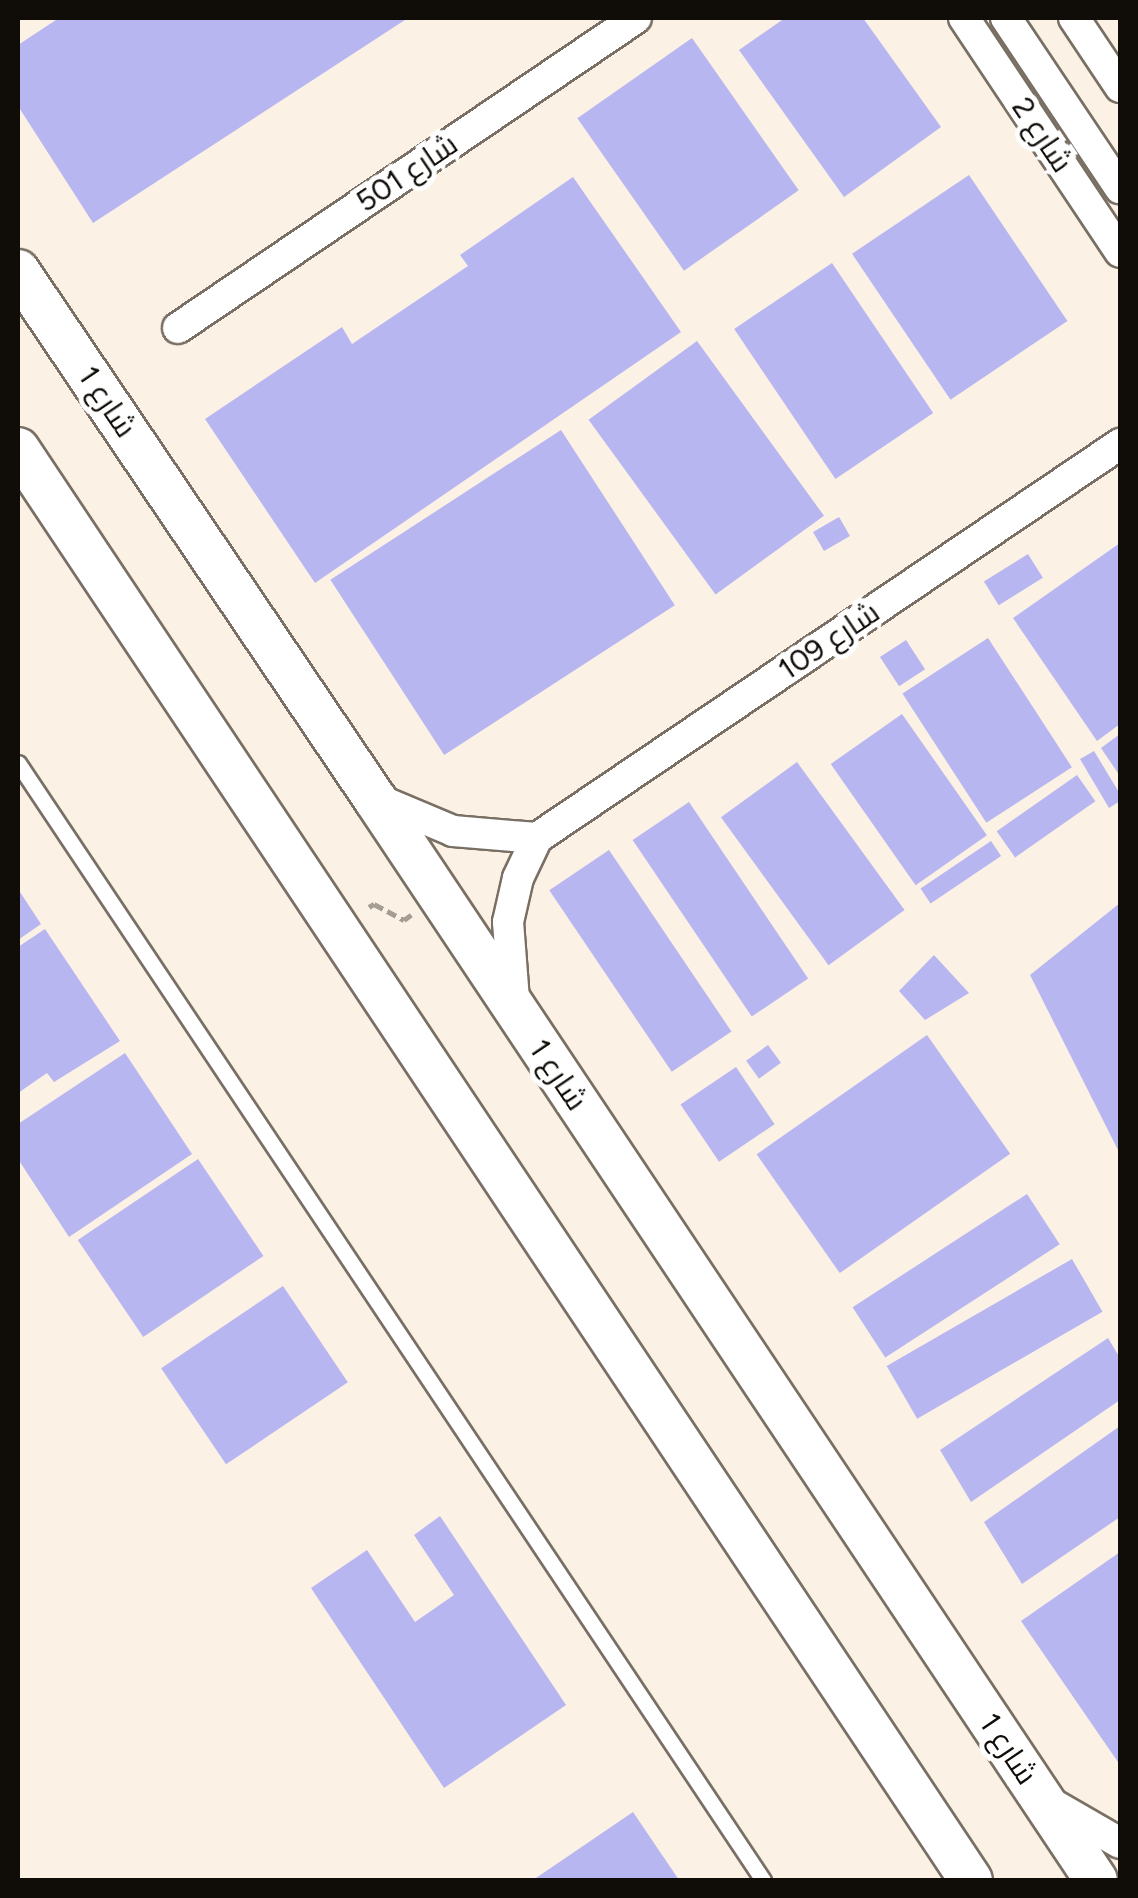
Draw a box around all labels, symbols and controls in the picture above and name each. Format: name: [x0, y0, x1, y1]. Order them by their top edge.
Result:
street label: شارع 2: [1004, 91, 1080, 179]
street label: شارع 501: [350, 126, 464, 220]
street label: شارع 1: [70, 360, 144, 444]
street label: شارع 109: [772, 594, 886, 688]
street label: شارع 1: [521, 1033, 595, 1117]
street label: شارع 1: [971, 1707, 1045, 1791]

